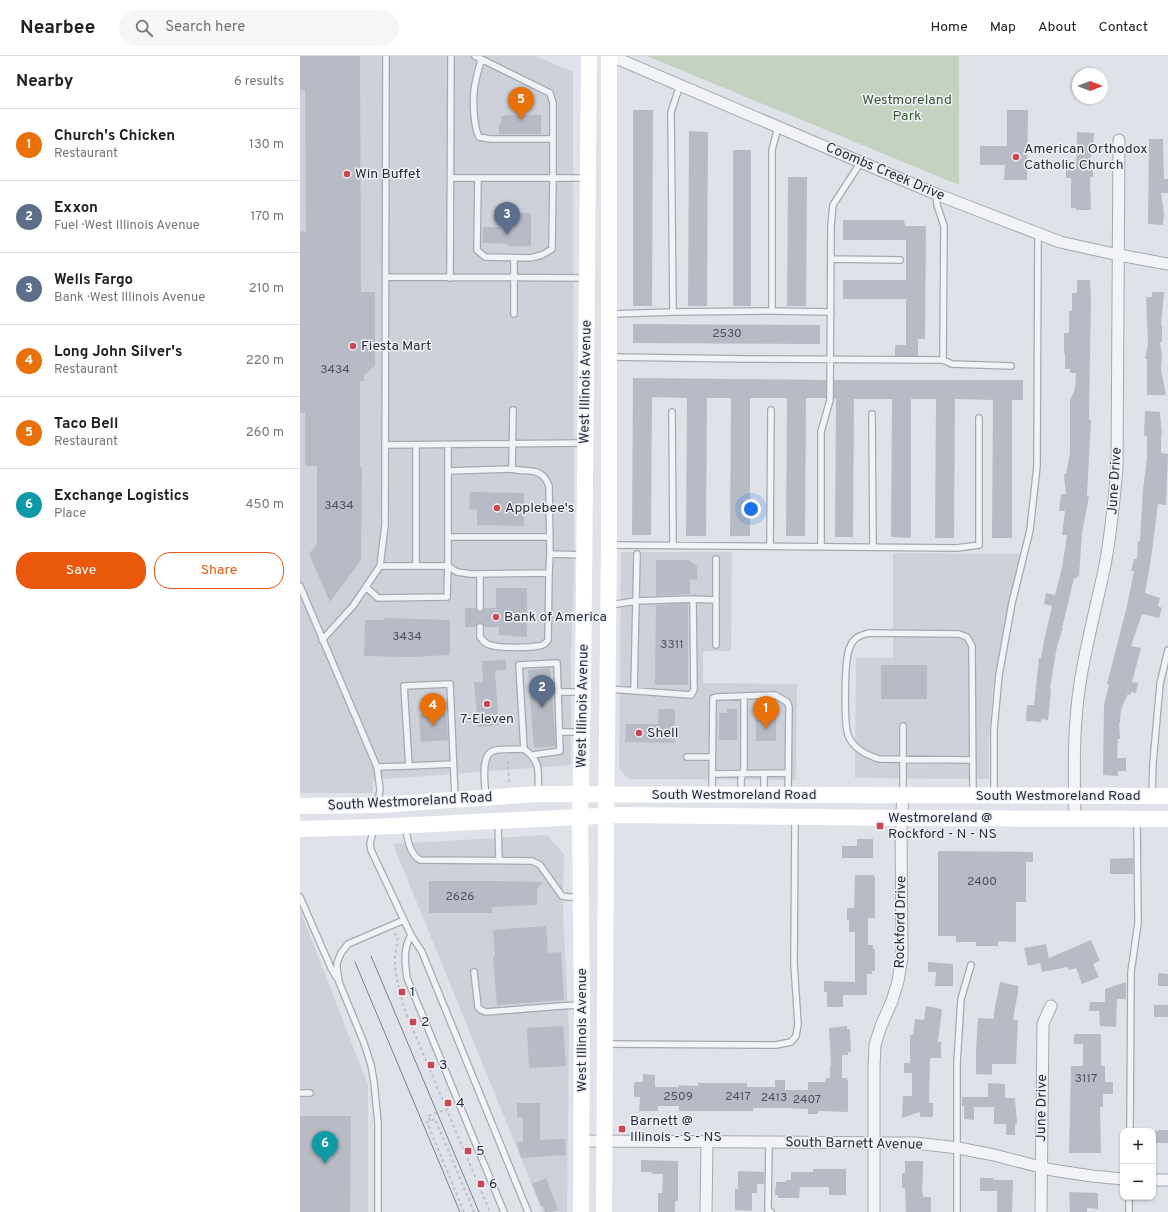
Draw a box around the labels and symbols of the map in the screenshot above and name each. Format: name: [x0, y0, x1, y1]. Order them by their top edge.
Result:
north arrow: [1072, 68, 1108, 104]
pin: 5: [508, 87, 534, 120]
park label: Westmoreland Park: [862, 92, 952, 125]
street label: Coombs Creek Drive: [823, 139, 947, 205]
place label: American Orthodox Catholic Church: [1024, 141, 1147, 174]
marker: American Orthodox Catholic Church: [1011, 152, 1021, 162]
place label: Win Buffet: [355, 166, 421, 183]
marker: Win Buffet: [342, 169, 352, 179]
pin: 3: [494, 202, 520, 235]
street label: West Illinois Avenue: [576, 320, 596, 444]
house number: 2530: [712, 326, 742, 342]
place label: Fiesta Mart: [361, 338, 431, 355]
marker: Fiesta Mart: [348, 341, 358, 351]
house number: 3434: [320, 362, 350, 378]
street label: June Drive: [1104, 447, 1126, 515]
house number: 3434: [324, 498, 354, 514]
your location: [741, 499, 761, 519]
place label: Applebee's: [505, 500, 574, 517]
marker: Applebee's: [492, 503, 502, 513]
place label: Bank of America: [504, 609, 607, 626]
marker: Bank of America: [491, 612, 501, 622]
house number: 3434: [392, 629, 422, 645]
house number: 3311: [660, 637, 684, 653]
street label: West Illinois Avenue: [573, 644, 593, 768]
pin: 2: [529, 675, 555, 708]
pin: 4: [420, 693, 446, 726]
pin: 1: [753, 696, 779, 729]
marker: 7-Eleven: [482, 699, 492, 709]
place label: 7-Eleven: [460, 711, 514, 728]
place label: Shell: [647, 725, 678, 742]
marker: Shell: [634, 728, 644, 738]
street label: South Westmoreland Road: [651, 787, 817, 804]
street label: South Westmoreland Road: [975, 788, 1141, 805]
street label: South Westmoreland Road: [327, 789, 493, 815]
place label: Westmoreland @ Rockford - N - NS: [888, 810, 997, 843]
marker: Westmoreland @ Rockford - N - NS: [875, 821, 885, 831]
house number: 2400: [967, 874, 997, 890]
street label: Rockford Drive: [892, 875, 910, 969]
house number: 2626: [445, 889, 475, 905]
street label: West Illinois Avenue: [574, 968, 591, 1092]
place label: 1: [410, 984, 415, 1001]
marker: 1: [397, 987, 407, 997]
place label: 2: [421, 1014, 430, 1031]
marker: 2: [408, 1017, 418, 1027]
place label: 3: [439, 1057, 447, 1074]
marker: 3: [426, 1060, 436, 1070]
house number: 3117: [1075, 1071, 1097, 1087]
street label: June Drive: [1033, 1074, 1051, 1142]
house number: 2509: [663, 1089, 693, 1105]
house number: 2417: [725, 1089, 751, 1105]
house number: 2413: [761, 1090, 787, 1106]
house number: 2407: [793, 1092, 821, 1108]
place label: 4: [456, 1095, 465, 1112]
marker: 4: [443, 1098, 453, 1108]
place label: Barnett @ Illinois - S - NS: [630, 1113, 722, 1146]
marker: Barnett @ Illinois - S - NS: [617, 1124, 627, 1134]
pin: 6: [312, 1131, 338, 1164]
street label: South Barnett Avenue: [785, 1134, 923, 1154]
place label: 5: [476, 1143, 485, 1160]
marker: 5: [463, 1146, 473, 1156]
place label: 6: [489, 1176, 497, 1193]
marker: 6: [476, 1179, 486, 1189]

